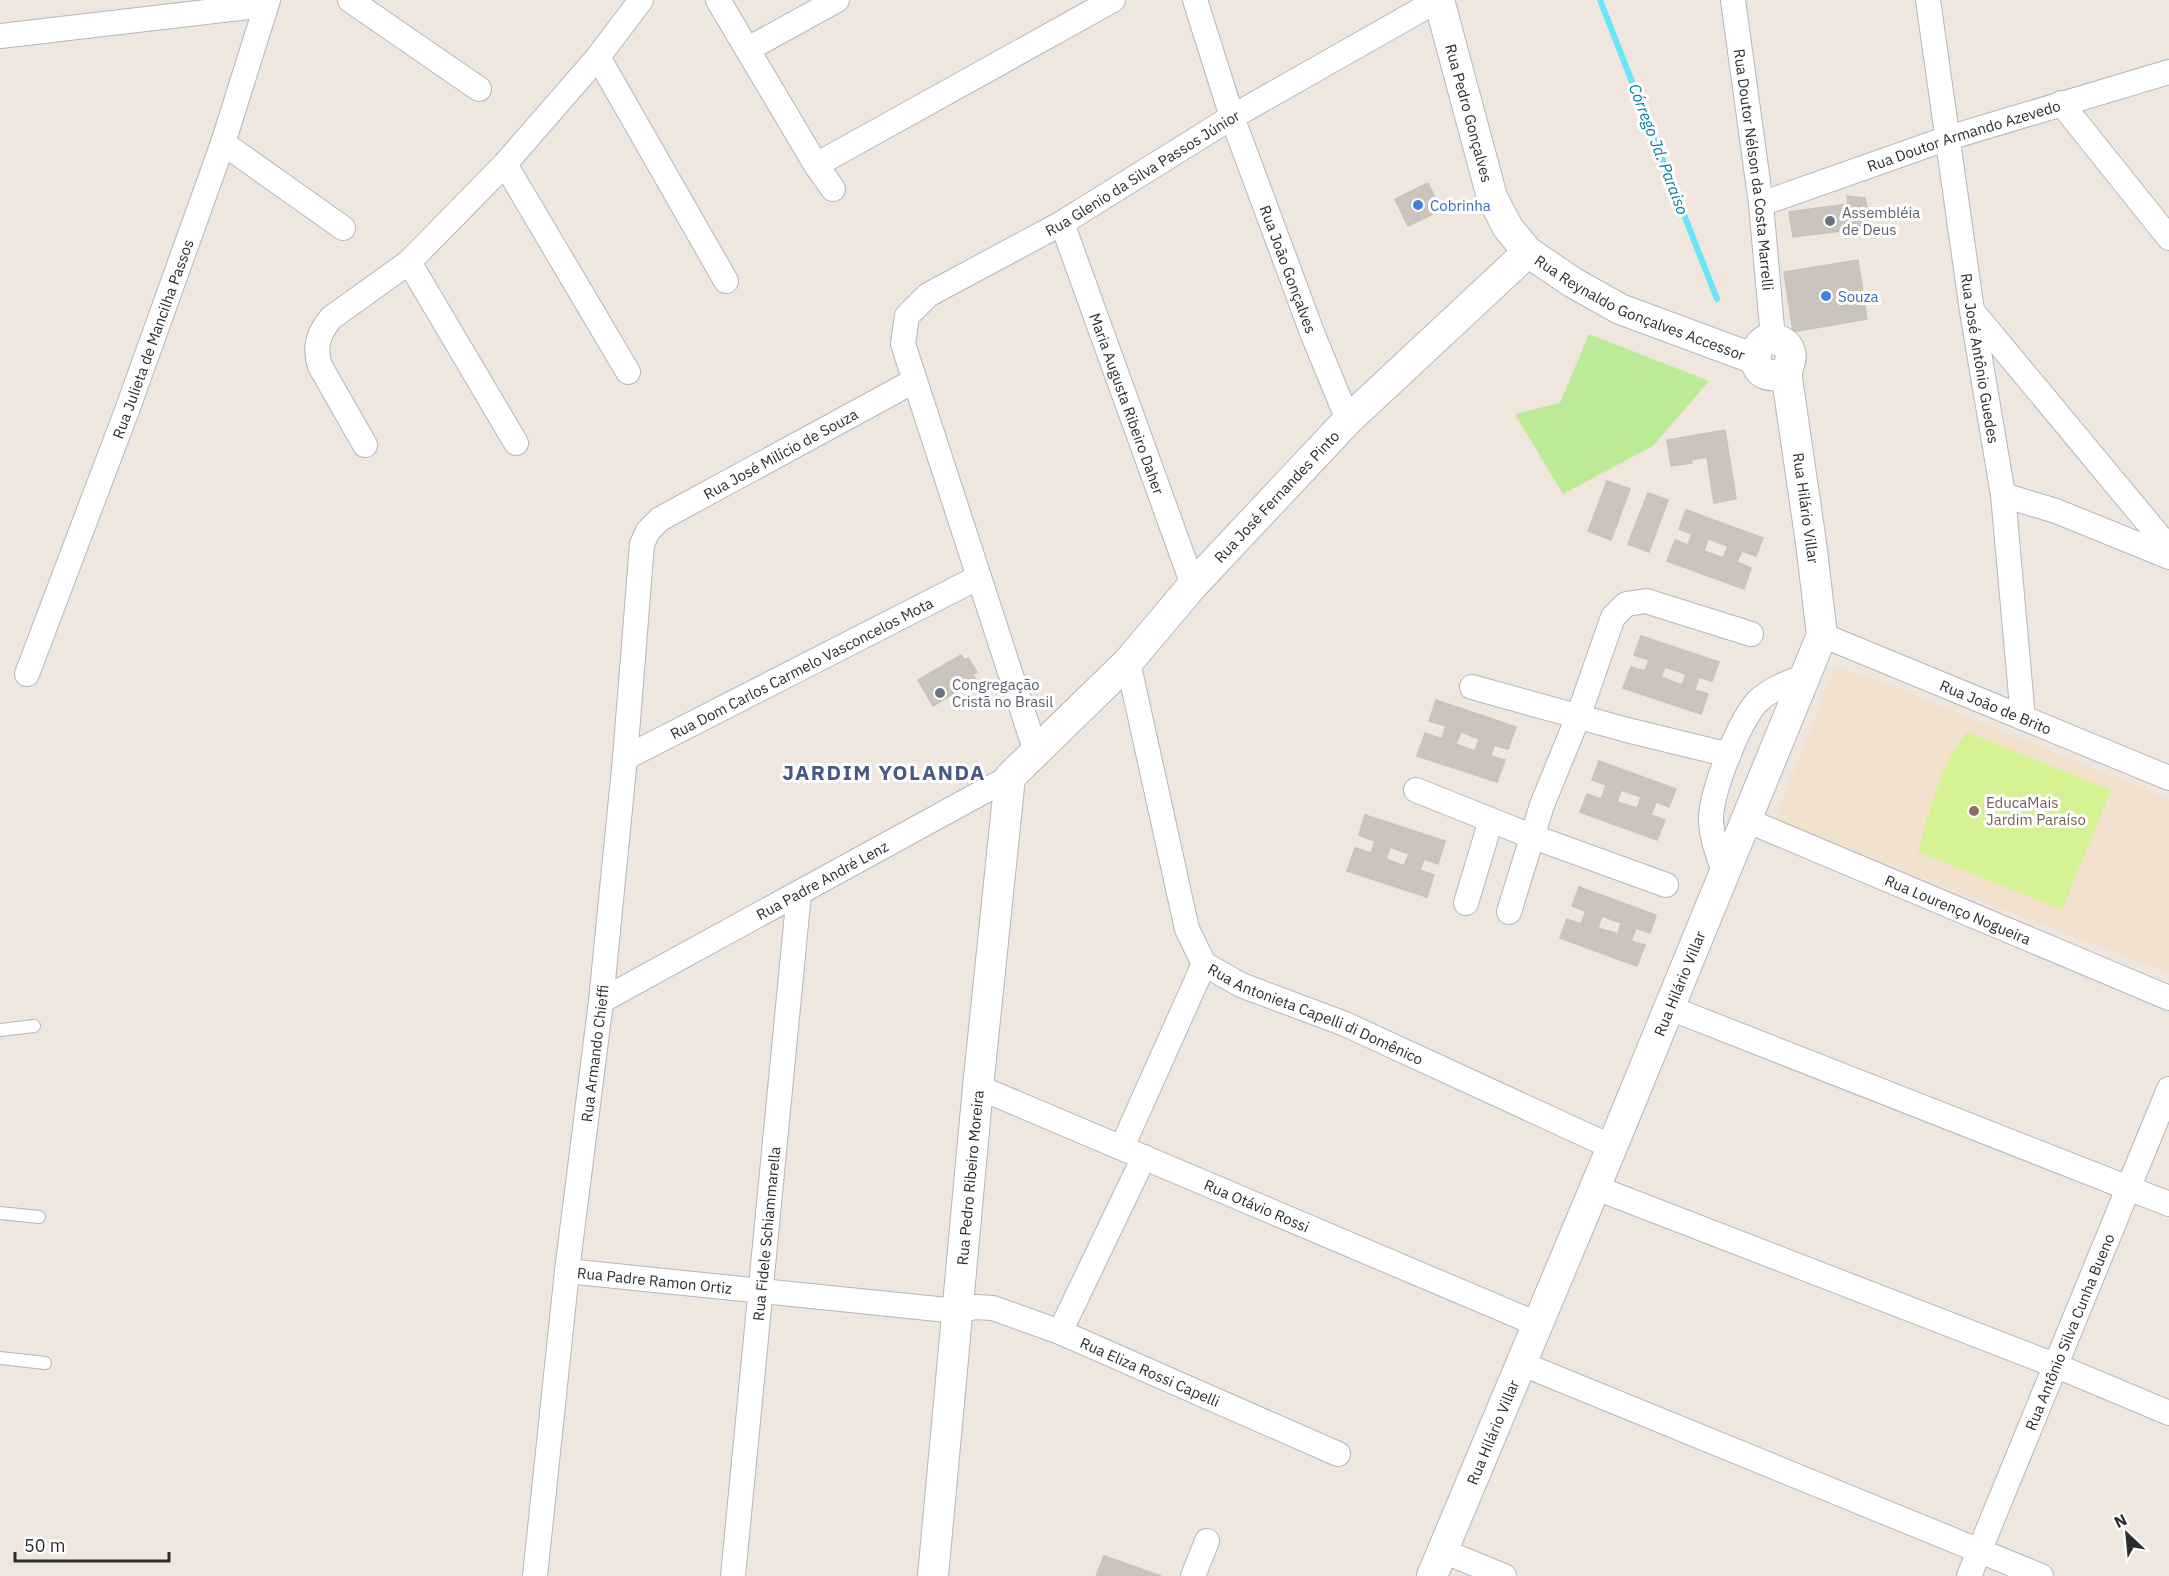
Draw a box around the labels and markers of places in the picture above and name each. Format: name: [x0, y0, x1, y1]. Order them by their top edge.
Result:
place label: Cobrinha: [1430, 196, 1491, 215]
marker: Cobrinha: [1411, 198, 1425, 212]
place label: Assembléia de Deus: [1842, 203, 1920, 239]
marker: Assembléia de Deus: [1823, 214, 1837, 228]
place label: Souza: [1838, 287, 1879, 306]
marker: Souza: [1819, 289, 1833, 303]
place label: Congregação Cristã no Brasil: [952, 675, 1053, 711]
marker: Congregação Cristã no Brasil: [933, 686, 947, 700]
place label: EducaMais Jardim Paraíso: [1986, 793, 2086, 829]
marker: EducaMais Jardim Paraíso: [1967, 804, 1981, 818]

